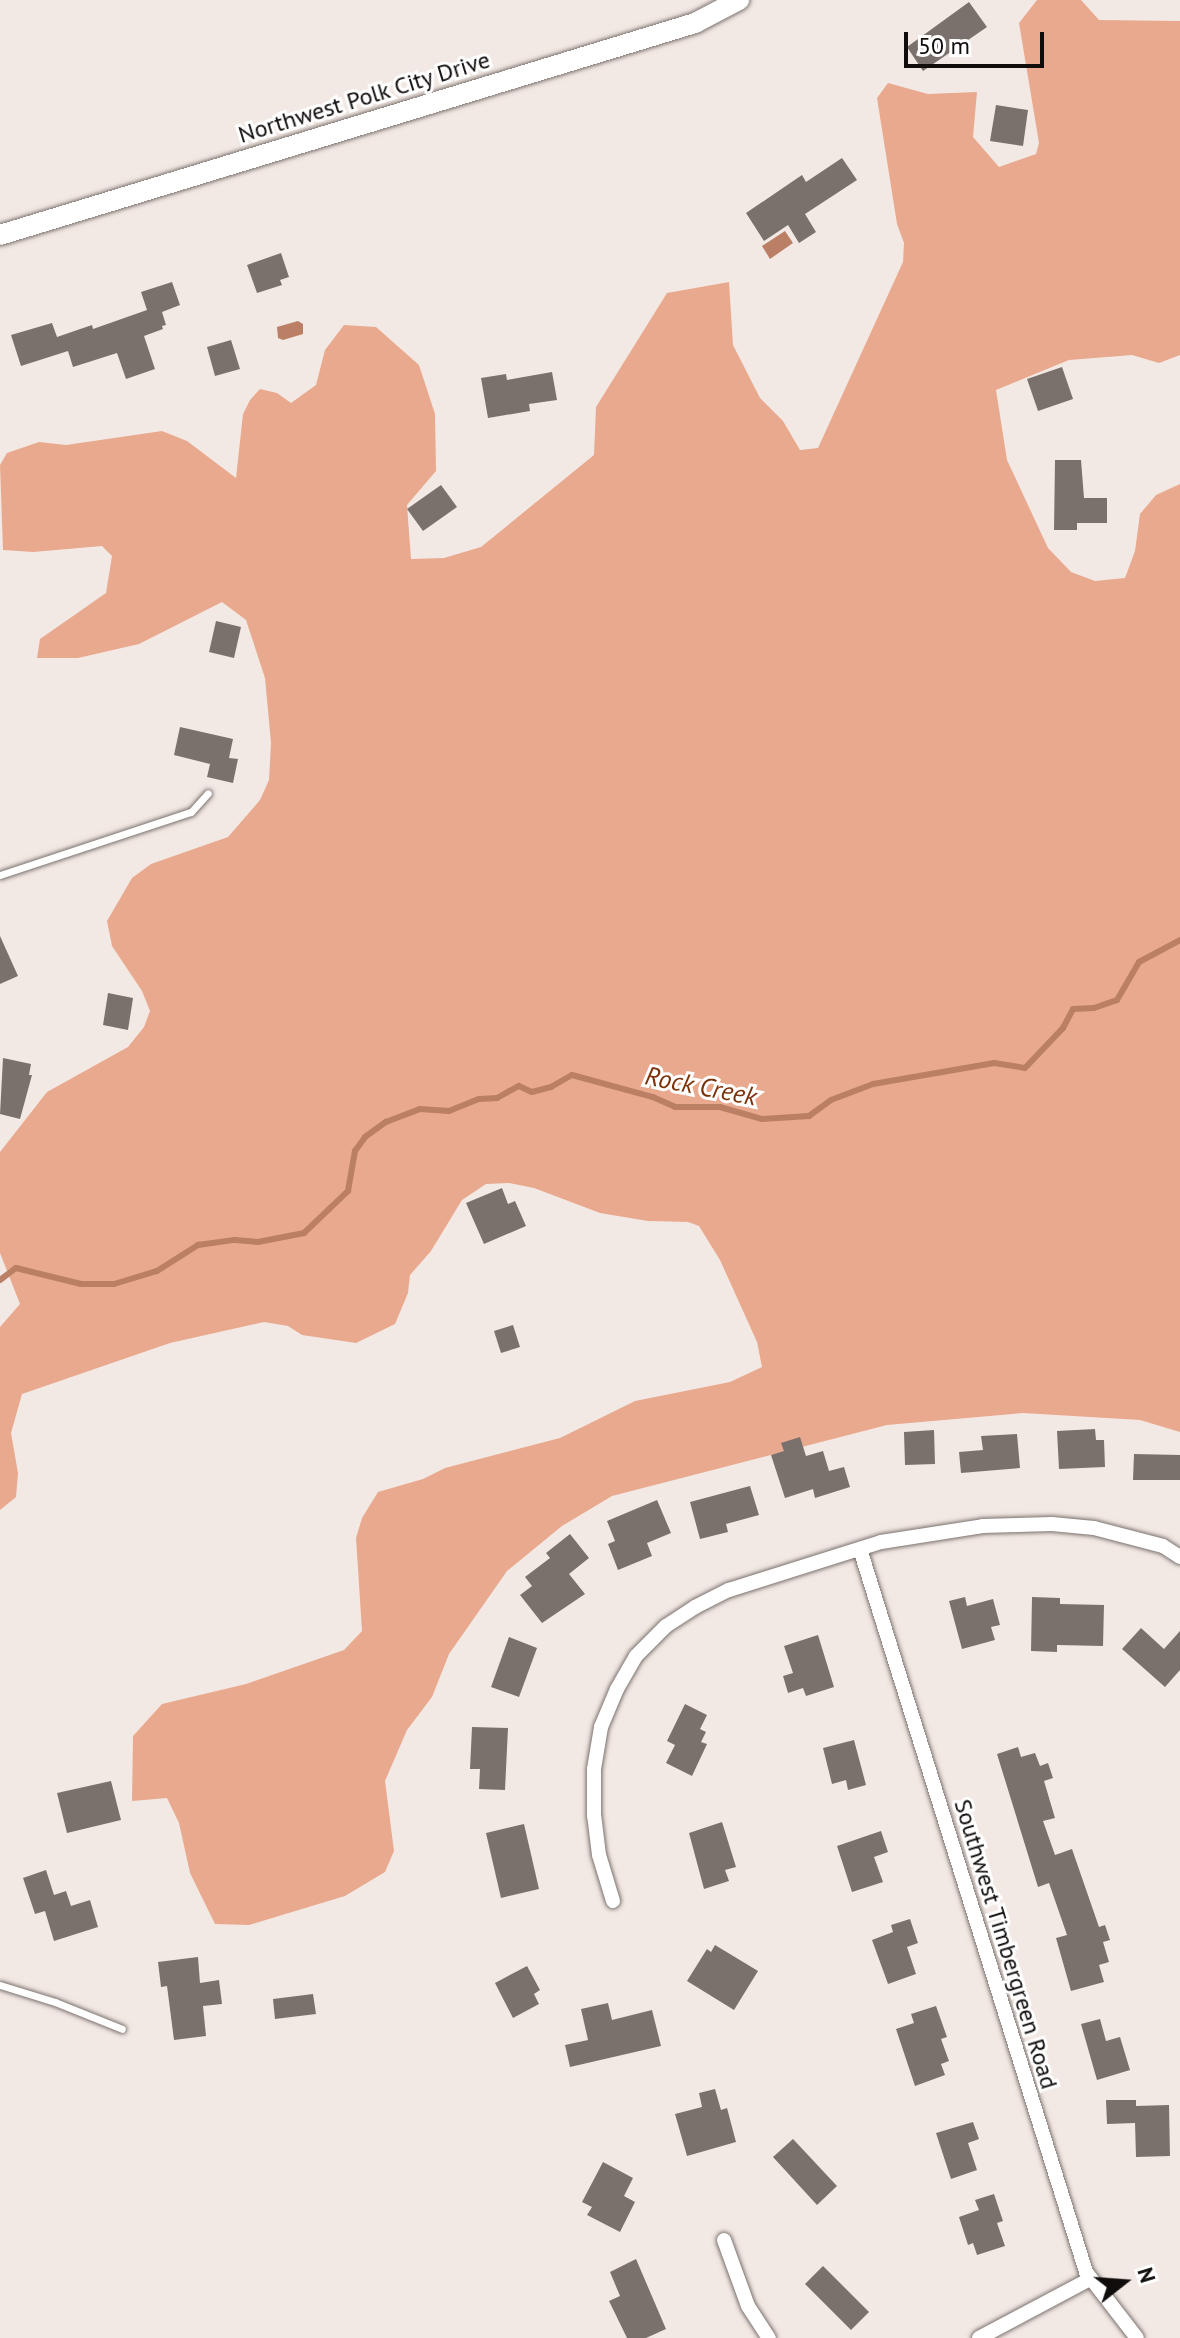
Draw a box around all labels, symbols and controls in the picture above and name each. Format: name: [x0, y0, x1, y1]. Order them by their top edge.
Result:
scale bar: [908, 16, 1048, 66]
text: 50 m: [918, 30, 970, 61]
street label: Northwest Polk City Drive: [234, 45, 494, 149]
water label: Rock Creek: [642, 1060, 760, 1112]
street label: Southwest Timbergreen Road: [948, 1795, 1064, 2093]
north arrow: [1084, 2242, 1164, 2322]
text: N: [1131, 2264, 1162, 2286]

